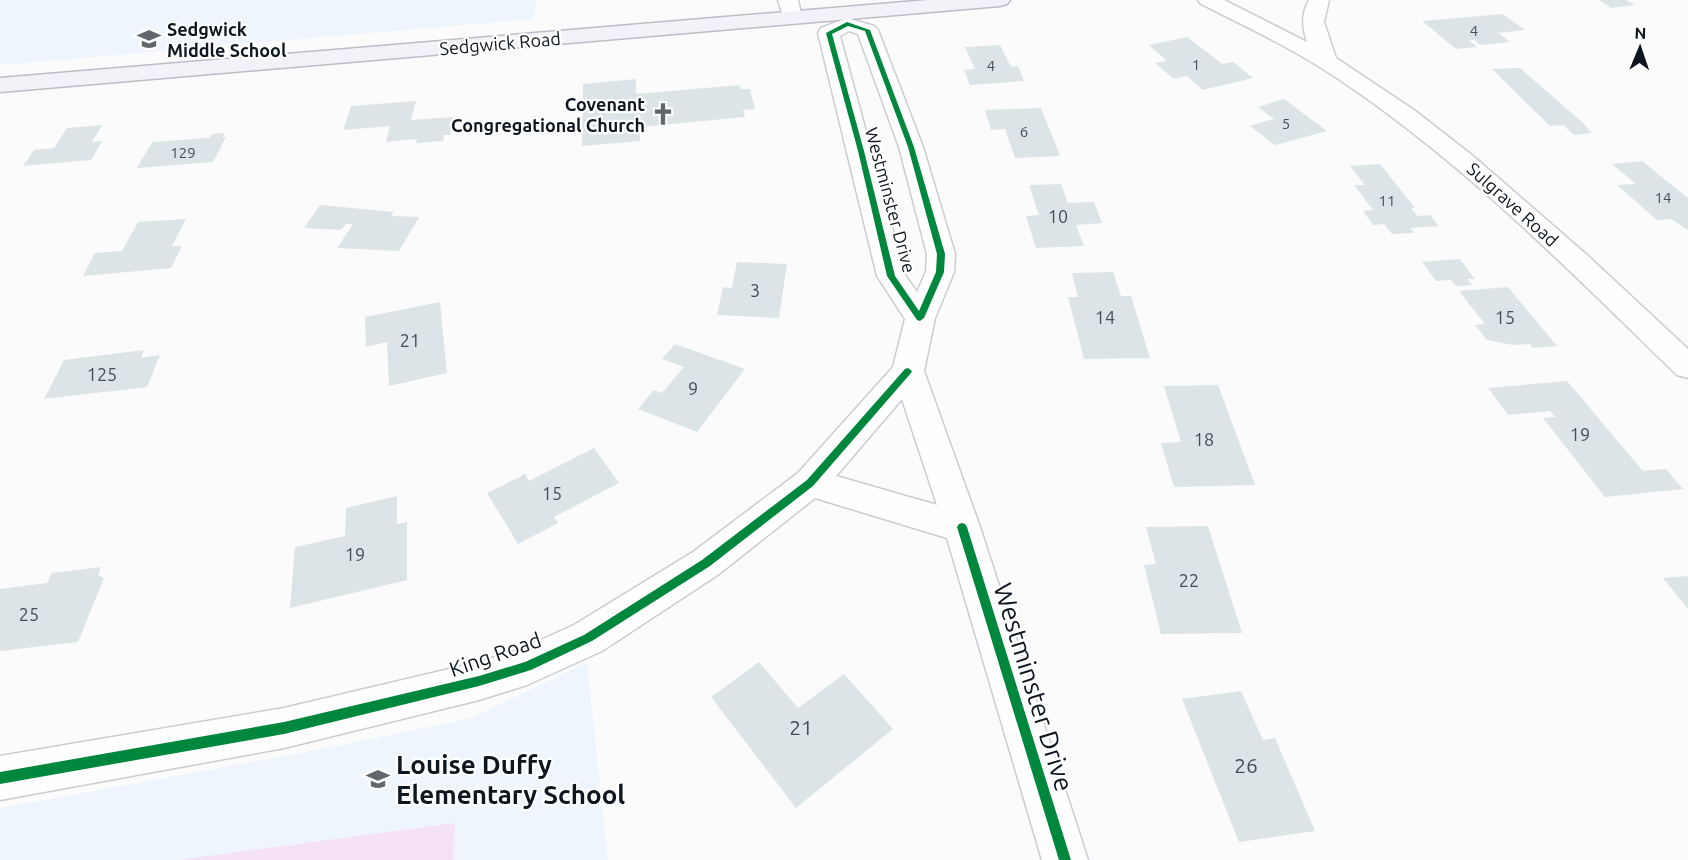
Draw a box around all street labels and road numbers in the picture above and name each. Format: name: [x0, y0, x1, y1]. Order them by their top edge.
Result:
street label: Sedgwick Road: [439, 28, 561, 58]
street label: Westminster Drive: [862, 125, 920, 275]
street label: Sulgrave Road: [1464, 158, 1562, 250]
street label: Westminster Drive: [989, 579, 1079, 795]
street label: King Road: [446, 627, 544, 681]

